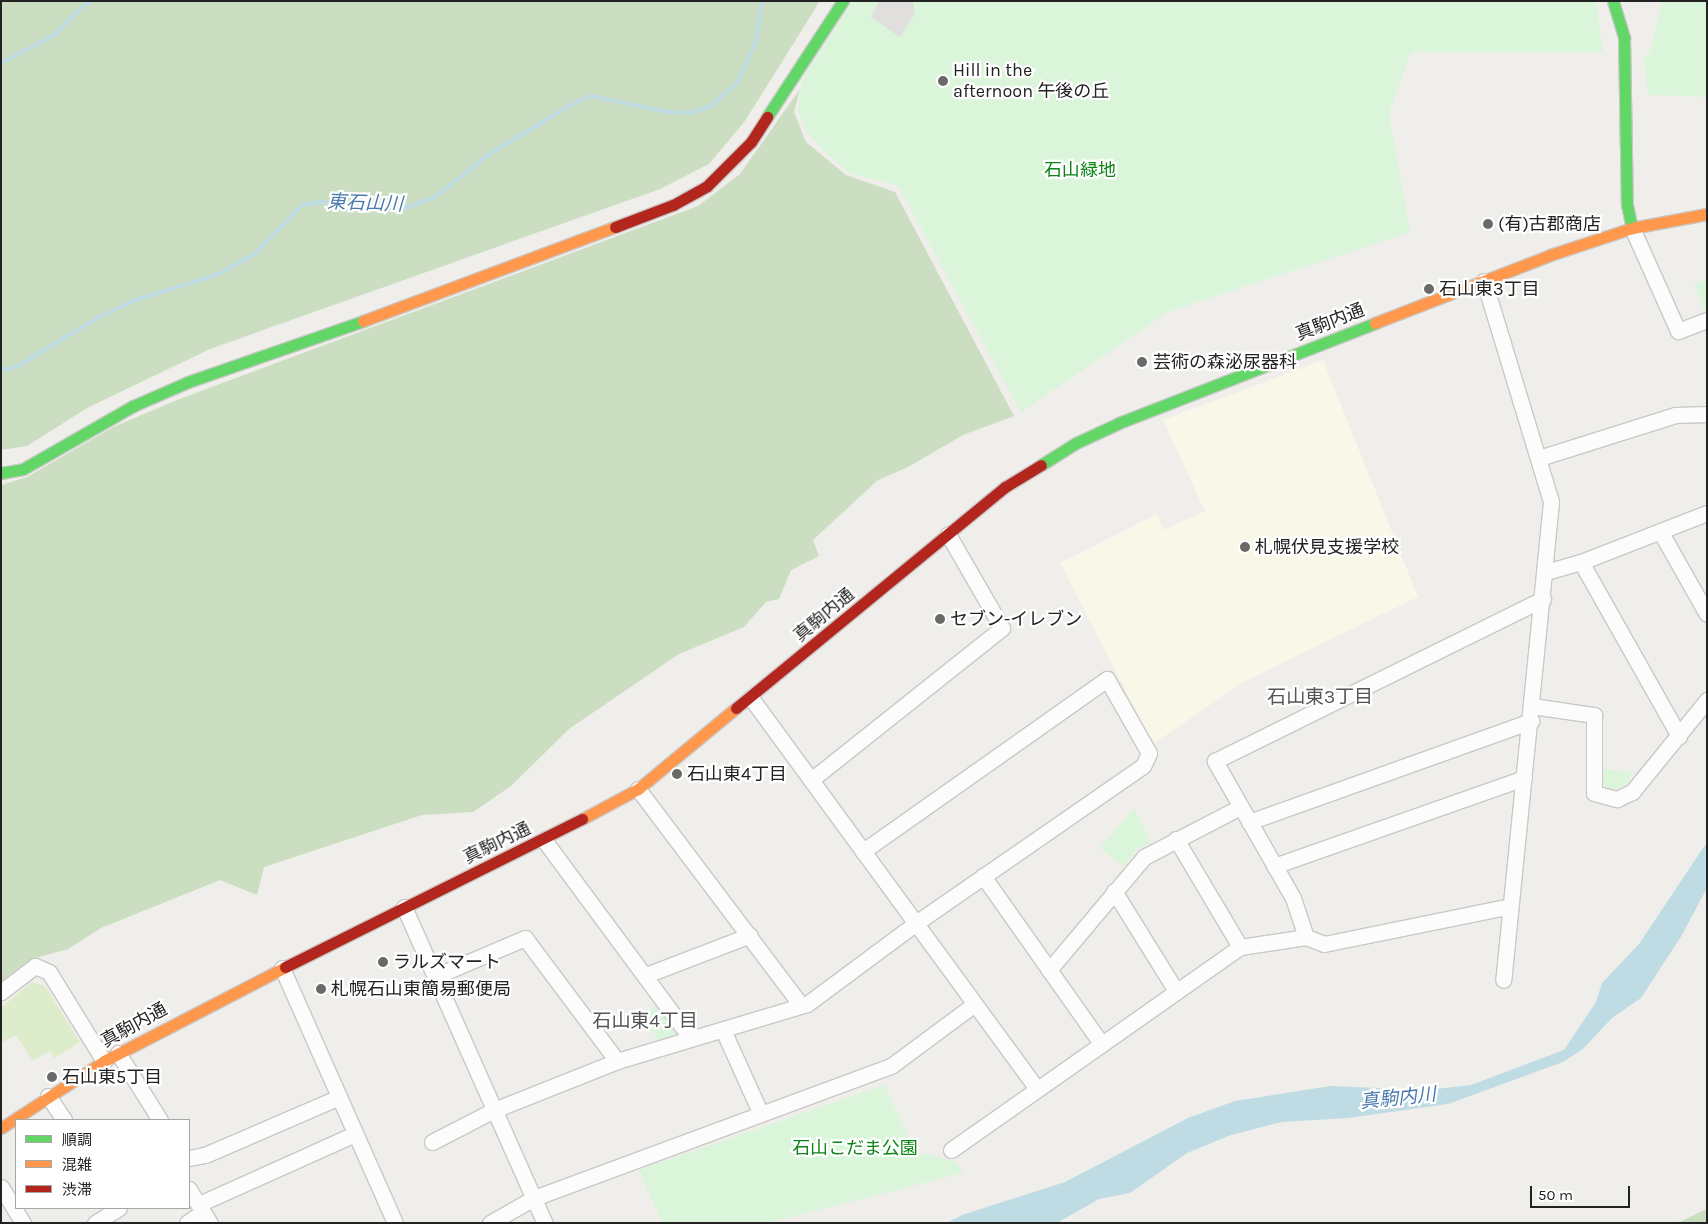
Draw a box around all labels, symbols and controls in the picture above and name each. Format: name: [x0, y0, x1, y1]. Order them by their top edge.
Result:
place label: Hill in the afternoon 午後の丘: [953, 60, 1109, 102]
marker: Hill in the afternoon 午後の丘: [937, 75, 949, 87]
park label: 石山緑地: [1044, 159, 1116, 181]
water label: 東石山川: [327, 191, 403, 217]
place label: (有)古郡商店: [1498, 213, 1601, 235]
marker: (有)古郡商店: [1482, 218, 1494, 230]
place label: 石山東3丁目: [1439, 278, 1540, 300]
marker: 石山東3丁目: [1423, 283, 1435, 295]
street label: 真駒内通: [1293, 299, 1367, 345]
place label: 芸術の森泌尿器科: [1153, 351, 1297, 373]
marker: 芸術の森泌尿器科: [1135, 355, 1149, 369]
place label: 札幌伏見支援学校: [1255, 536, 1399, 558]
marker: 札幌伏見支援学校: [1239, 541, 1251, 553]
street label: 真駒内通: [789, 584, 859, 646]
place label: セブン-イレブン: [950, 608, 1082, 630]
marker: セブン-イレブン: [934, 613, 946, 625]
district label: 石山東3丁目: [1267, 687, 1373, 709]
place label: 石山東4丁目: [687, 763, 787, 785]
marker: 石山東4丁目: [671, 768, 683, 780]
street label: 真駒内通: [460, 818, 534, 868]
place label: ラルズマート: [393, 951, 501, 973]
marker: ラルズマート: [377, 956, 389, 968]
place label: 札幌石山東簡易郵便局: [331, 978, 511, 1000]
marker: 札幌石山東簡易郵便局: [315, 983, 327, 995]
street label: 真駒内通: [97, 998, 171, 1052]
district label: 石山東4丁目: [592, 1011, 698, 1033]
place label: 石山東5丁目: [62, 1066, 162, 1088]
marker: 石山東5丁目: [46, 1071, 58, 1083]
water label: 真駒内川: [1359, 1084, 1437, 1114]
legend: [15, 1119, 190, 1209]
text: 順調: [62, 1131, 92, 1149]
park label: 石山こだま公園: [792, 1137, 918, 1159]
text: 混雑: [62, 1156, 92, 1174]
scale bar: [1533, 1176, 1633, 1208]
text: 渋滞: [62, 1181, 92, 1199]
text: 50 m: [1538, 1186, 1573, 1204]

